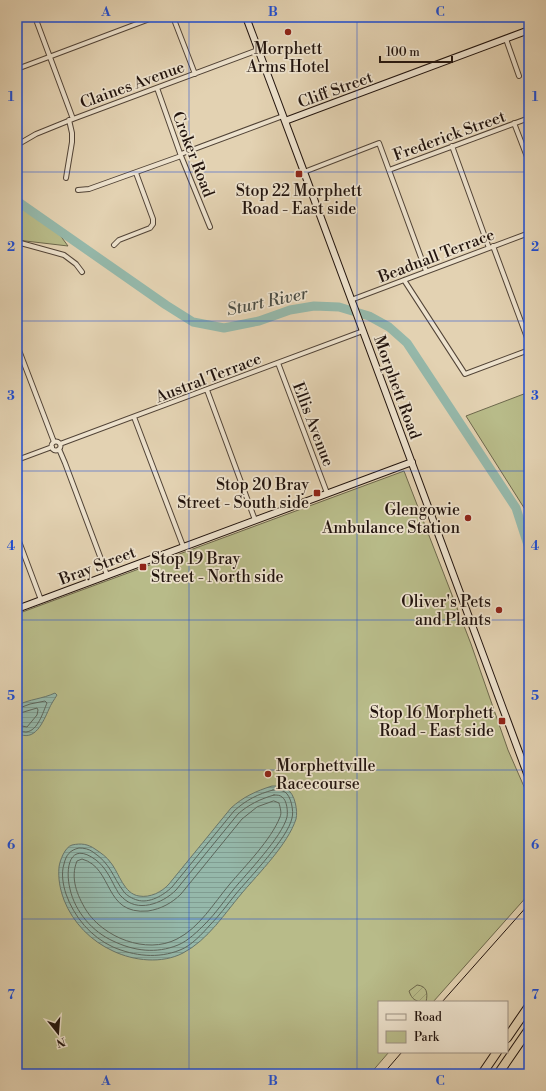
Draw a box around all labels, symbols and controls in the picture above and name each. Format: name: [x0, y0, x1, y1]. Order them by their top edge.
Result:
text: A: [100, 4, 111, 20]
text: B: [268, 4, 278, 20]
text: C: [435, 4, 445, 20]
marker: Morphett Arms Hotel: [283, 27, 293, 37]
scale bar: [380, 38, 452, 64]
place label: Morphett Arms Hotel: [246, 39, 330, 77]
text: 100 m: [386, 45, 420, 60]
street label: Claines Avenue: [77, 57, 187, 113]
street label: Cliff Street: [295, 67, 376, 113]
text: 1: [8, 89, 15, 105]
text: 1: [532, 89, 539, 105]
street label: Frederick Street: [390, 106, 509, 166]
street label: Croker Road: [168, 109, 219, 200]
marker: Stop 22 Morphett Road - East side: [294, 169, 304, 179]
place label: Stop 22 Morphett Road - East side: [236, 181, 363, 219]
street label: Beadnall Terrace: [374, 225, 497, 288]
text: 2: [7, 239, 15, 255]
text: 2: [531, 239, 539, 255]
water label: Sturt River: [225, 283, 311, 321]
street label: Morphett Road: [369, 333, 425, 442]
street label: Austral Terrace: [152, 349, 264, 408]
street label: Ellis Avenue: [288, 379, 338, 469]
text: 3: [7, 388, 15, 404]
text: 3: [531, 388, 539, 404]
place label: Stop 20 Bray Street - South side: [177, 475, 309, 513]
marker: Stop 20 Bray Street - South side: [312, 488, 322, 498]
place label: Glengowie Ambulance Station: [321, 500, 460, 538]
marker: Glengowie Ambulance Station: [463, 513, 473, 523]
text: 4: [7, 538, 16, 554]
text: 4: [531, 538, 540, 554]
street label: Bray Street: [55, 542, 139, 590]
place label: Stop 19 Bray Street - North side: [151, 549, 284, 587]
marker: Stop 19 Bray Street - North side: [138, 562, 148, 572]
place label: Oliver's Pets and Plants: [401, 592, 491, 630]
marker: Oliver's Pets and Plants: [494, 605, 504, 615]
text: 5: [7, 688, 15, 704]
text: 5: [531, 688, 539, 704]
place label: Stop 16 Morphett Road - East side: [370, 703, 494, 741]
marker: Stop 16 Morphett Road - East side: [497, 716, 507, 726]
place label: Morphettville Racecourse: [276, 756, 376, 794]
marker: Morphettville Racecourse: [263, 769, 273, 779]
text: 6: [7, 837, 15, 853]
text: 6: [531, 837, 539, 853]
text: 7: [7, 987, 15, 1003]
text: 7: [531, 987, 539, 1003]
legend: [378, 1001, 508, 1053]
text: Road: [414, 1010, 442, 1025]
north arrow: [38, 1013, 78, 1053]
text: Park: [414, 1030, 440, 1045]
text: N: [54, 1034, 67, 1050]
text: A: [100, 1073, 111, 1089]
text: B: [268, 1073, 278, 1089]
text: C: [435, 1073, 445, 1089]

